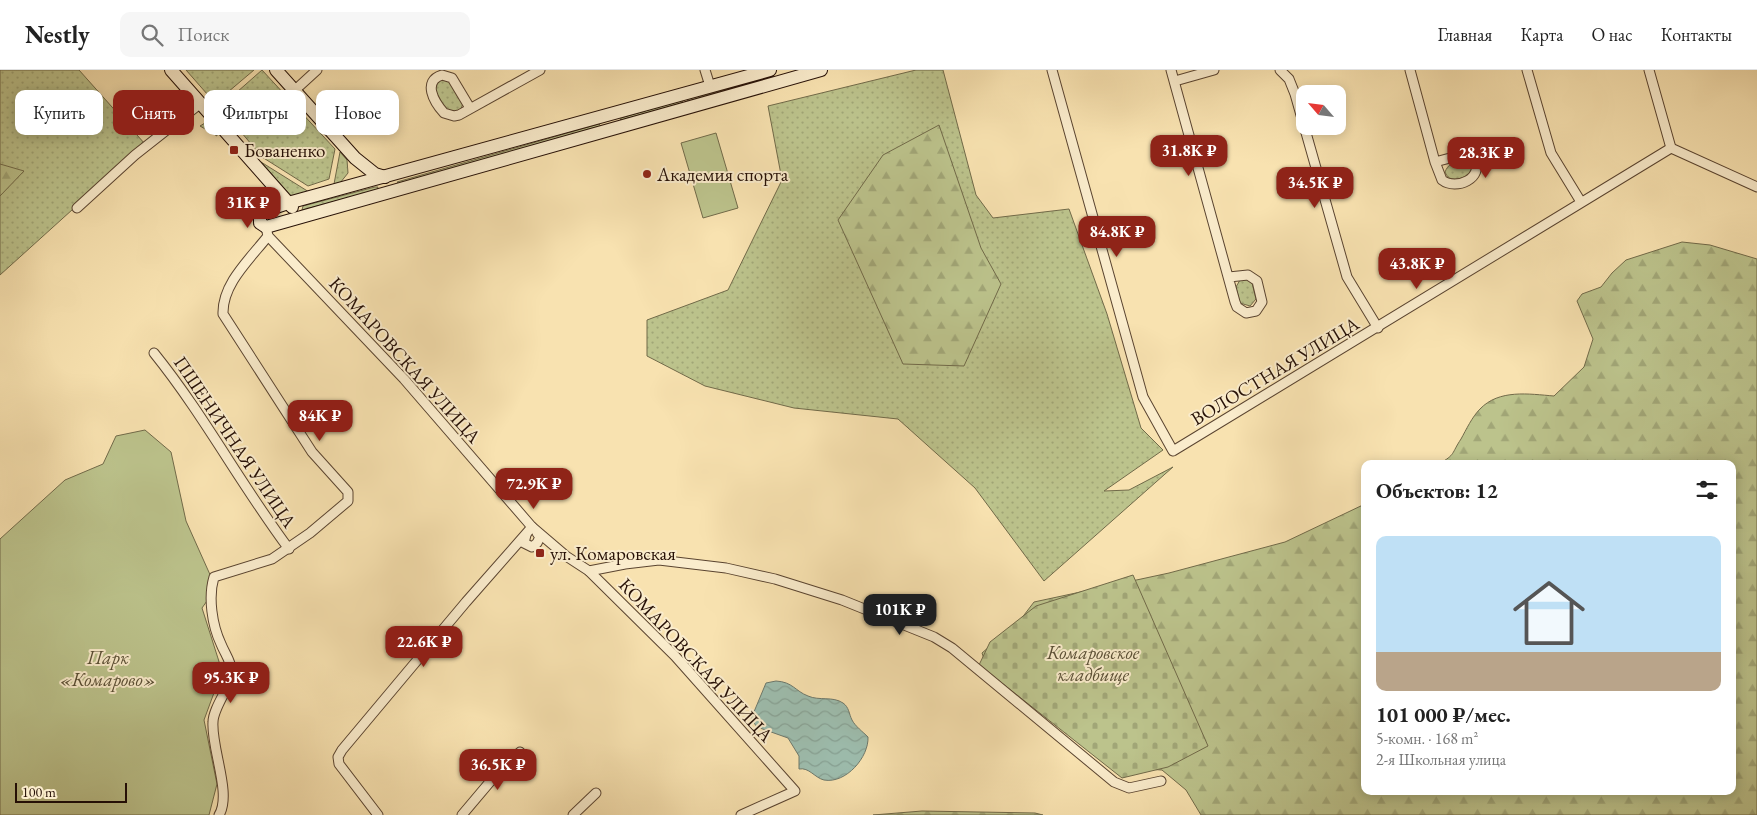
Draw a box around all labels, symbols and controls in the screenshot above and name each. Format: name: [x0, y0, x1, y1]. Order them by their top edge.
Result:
search box: [120, 12, 470, 57]
text: Nestly: [25, 19, 90, 50]
icon: search: [138, 21, 166, 49]
text: Поиск: [178, 22, 229, 47]
text: Главная: [1438, 23, 1492, 46]
text: Карта: [1520, 23, 1563, 46]
text: О нас: [1591, 23, 1633, 46]
text: Контакты: [1661, 23, 1732, 46]
north arrow: [1296, 85, 1346, 135]
map controls: [1296, 85, 1346, 135]
chip: Купить: [15, 90, 103, 135]
chip: Снять: [113, 90, 194, 135]
chip: Фильтры: [204, 90, 306, 135]
chip: Новое: [316, 90, 399, 135]
pin: 31.8K ₽: [1143, 134, 1235, 177]
pin: 28.3K ₽: [1440, 136, 1532, 179]
place label: Бованенко: [244, 138, 326, 163]
text: 31.8K ₽: [1161, 140, 1217, 161]
text: 28.3K ₽: [1458, 142, 1514, 163]
marker: Бованенко: [228, 144, 240, 156]
place label: Академия спорта: [656, 162, 789, 187]
pin: 34.5K ₽: [1269, 166, 1361, 209]
marker: Академия спорта: [641, 168, 653, 180]
text: 34.5K ₽: [1287, 172, 1343, 193]
pin: 31K ₽: [213, 186, 283, 229]
text: 31K ₽: [227, 192, 269, 213]
pin: 84.8K ₽: [1071, 216, 1163, 258]
text: 84.8K ₽: [1089, 221, 1145, 242]
pin: 43.8K ₽: [1371, 248, 1463, 290]
text: 43.8K ₽: [1389, 253, 1445, 274]
street label: КОМАРОВСКАЯ УЛИЦА: [324, 271, 487, 449]
street label: ВОЛОСТНАЯ УЛИЦА: [1186, 310, 1364, 431]
street label: ПШЕНИЧНАЯ УЛИЦА: [168, 351, 302, 533]
pin: 84K ₽: [285, 400, 355, 442]
text: 84K ₽: [299, 405, 341, 426]
pin: 72.9K ₽: [488, 468, 580, 510]
text: 72.9K ₽: [506, 473, 562, 494]
icon: filters: [1693, 476, 1721, 504]
text: Объектов: 12: [1376, 477, 1498, 504]
place label: ул. Комаровская: [550, 541, 676, 566]
marker: ул. Комаровская: [534, 547, 546, 559]
icon: home: [1504, 568, 1594, 658]
street label: КОМАРОВСКАЯ УЛИЦА: [613, 573, 779, 748]
pin: 101K ₽: [859, 594, 941, 636]
text: 101K ₽: [874, 599, 926, 620]
pin: 22.6K ₽: [378, 626, 470, 668]
text: 22.6K ₽: [396, 631, 452, 652]
park label: Комаровское кладбище: [1046, 640, 1140, 687]
park label: Парк «Комарово»: [60, 645, 156, 692]
pin: 95.3K ₽: [185, 662, 277, 704]
text: 95.3K ₽: [203, 667, 259, 688]
text: 101 000 ₽/мес.: [1376, 701, 1511, 728]
text: 5-комн. · 168 m²: [1376, 728, 1478, 749]
pin: 36.5K ₽: [452, 748, 544, 791]
text: 2-я Школьная улица: [1376, 749, 1506, 770]
text: 36.5K ₽: [470, 754, 526, 775]
scale bar: [15, 780, 128, 803]
text: 100 m: [22, 783, 56, 801]

